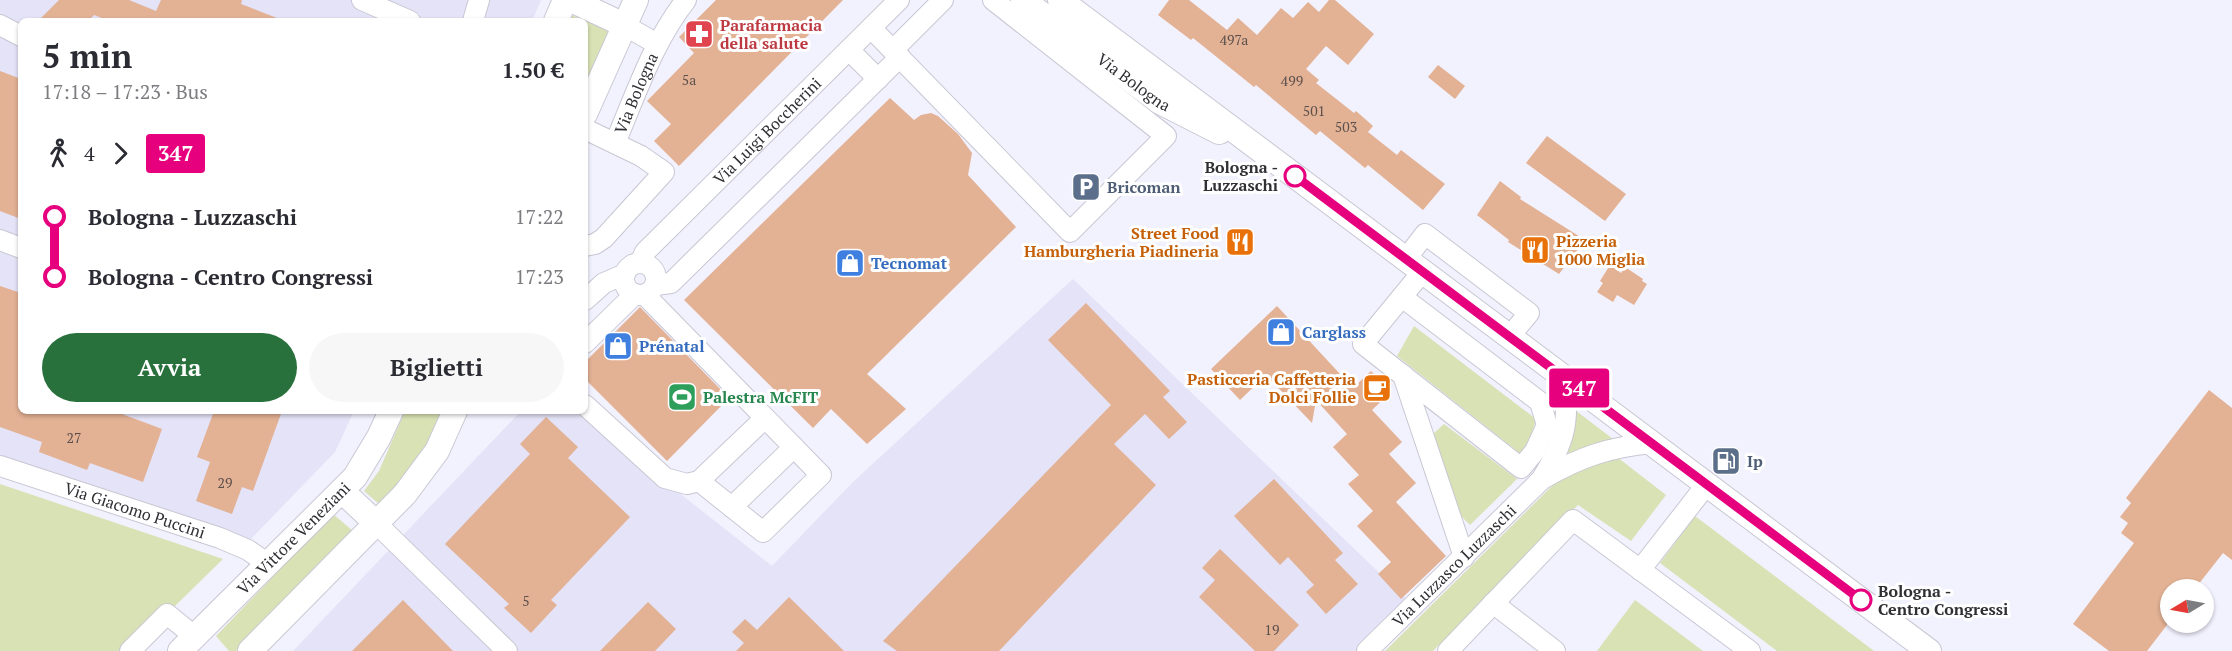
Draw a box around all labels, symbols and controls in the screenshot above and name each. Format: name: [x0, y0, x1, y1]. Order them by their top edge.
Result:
place label: Parafarmacia della salute: [720, 14, 822, 54]
pharmacy icon: Parafarmacia della salute: [683, 18, 715, 50]
house number: 497a: [1220, 30, 1248, 49]
text: 5 min: [42, 34, 132, 77]
street label: Via Bologna: [1093, 48, 1174, 116]
street label: Via Bologna: [609, 49, 663, 137]
text: 1.50 €: [502, 55, 564, 84]
house number: 5a: [682, 70, 696, 89]
house number: 499: [1281, 71, 1303, 90]
street label: Via Luigi Boccherini: [708, 72, 826, 189]
text: 17:18 – 17:23 · Bus: [42, 78, 208, 105]
house number: 501: [1303, 101, 1325, 120]
house number: 503: [1335, 117, 1357, 136]
icon: walk: [42, 137, 75, 170]
icon: forward: [104, 137, 137, 170]
text: 347: [158, 139, 193, 167]
text: 4: [84, 140, 95, 167]
place label: Bologna - Luzzaschi: [1203, 156, 1278, 196]
marker: Bologna - Luzzaschi: [1284, 165, 1306, 187]
parking icon: Bricoman: [1070, 171, 1102, 203]
place label: Bricoman: [1107, 176, 1181, 198]
text: Bologna - Luzzaschi: [88, 202, 297, 231]
text: 17:22: [515, 203, 564, 230]
place label: Street Food Hamburgheria Piadineria: [1024, 222, 1219, 262]
restaurant icon: Street Food Hamburgheria Piadineria: [1224, 226, 1256, 258]
place label: Pizzeria 1000 Miglia: [1556, 230, 1645, 270]
restaurant icon: Pizzeria 1000 Miglia: [1519, 234, 1551, 266]
shop icon: Tecnomat: [834, 247, 866, 279]
place label: Tecnomat: [871, 252, 948, 274]
text: Bologna - Centro Congressi: [88, 262, 373, 291]
text: 17:23: [515, 263, 564, 290]
shop icon: Carglass: [1265, 316, 1297, 348]
place label: Carglass: [1302, 321, 1366, 343]
shop icon: Prénatal: [602, 330, 634, 362]
button: Avvia: [42, 333, 297, 402]
button: Biglietti: [309, 333, 564, 402]
place label: Prénatal: [639, 335, 704, 357]
place label: Pasticceria Caffetteria Dolci Follie: [1187, 368, 1356, 408]
line badge: 347: [1544, 368, 1614, 408]
cafe icon: Pasticceria Caffetteria Dolci Follie: [1361, 372, 1393, 404]
text: 347: [1561, 374, 1597, 402]
sports icon: Palestra McFIT: [666, 381, 698, 413]
place label: Palestra McFIT: [703, 386, 818, 408]
house number: 27: [67, 428, 81, 447]
fuel station icon: Ip: [1710, 445, 1742, 477]
place label: Ip: [1747, 450, 1763, 472]
house number: 29: [218, 473, 232, 492]
street label: Via Giacomo Puccini: [62, 477, 208, 544]
street label: Via Vittore Veneziani: [232, 477, 355, 599]
street label: Via Luzzasco Luzzaschi: [1387, 499, 1521, 631]
north arrow: [2160, 579, 2214, 633]
map controls: [2160, 579, 2214, 633]
place label: Bologna - Centro Congressi: [1878, 580, 2008, 620]
marker: Bologna - Centro Congressi: [1850, 589, 1872, 611]
house number: 5: [522, 591, 530, 610]
house number: 19: [1265, 620, 1279, 639]

